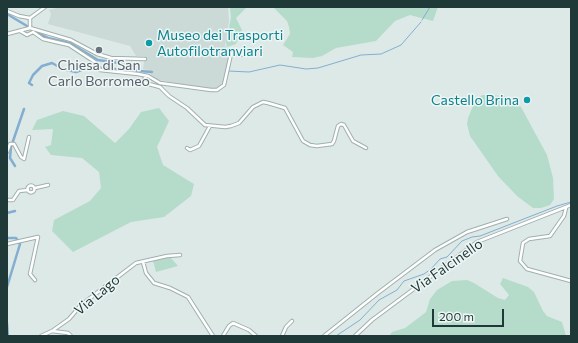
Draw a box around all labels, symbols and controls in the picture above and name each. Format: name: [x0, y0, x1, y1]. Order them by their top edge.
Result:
place label: Museo dei Trasporti Autofilotranviari: [157, 27, 283, 60]
marker: Museo dei Trasporti Autofilotranviari: [144, 38, 154, 48]
marker: Chiesa di San Carlo Borromeo: [94, 45, 104, 55]
place label: Chiesa di San Carlo Borromeo: [48, 57, 150, 90]
place label: Castello Brina: [431, 92, 519, 108]
marker: Castello Brina: [522, 95, 532, 105]
street label: Via Falcinello: [408, 235, 486, 297]
street label: Via Lago: [71, 271, 123, 319]
scale bar: [434, 301, 506, 327]
text: 200 m: [439, 309, 474, 323]

